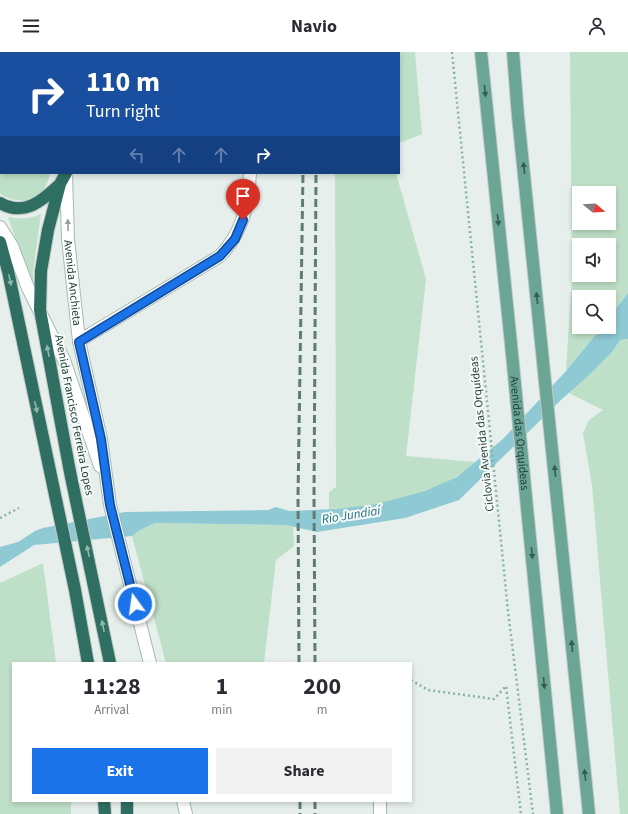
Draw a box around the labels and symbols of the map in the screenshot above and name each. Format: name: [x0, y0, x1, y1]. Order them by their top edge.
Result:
one-way arrow: [481, 85, 488, 97]
one-way arrow: [520, 162, 527, 174]
pin: [226, 179, 260, 220]
north arrow: [572, 186, 616, 230]
one-way arrow: [495, 214, 501, 226]
one-way arrow: [65, 218, 71, 231]
street label: Avenida Anchieta: [60, 239, 86, 327]
one-way arrow: [7, 274, 13, 286]
one-way arrow: [534, 292, 541, 304]
street label: Avenida Francisco Ferreira Lopes: [50, 333, 98, 497]
one-way arrow: [44, 345, 50, 357]
street label: Ciclovia Avenida das Orquídeas: [465, 355, 499, 513]
street label: Avenida das Orquídeas: [506, 375, 534, 491]
one-way arrow: [34, 401, 40, 414]
one-way arrow: [551, 465, 558, 477]
water label: Rio Jundiaí: [320, 501, 384, 529]
one-way arrow: [84, 545, 90, 557]
one-way arrow: [528, 547, 535, 559]
position arrow: [114, 583, 156, 625]
one-way arrow: [100, 620, 106, 632]
one-way arrow: [568, 640, 575, 652]
one-way arrow: [541, 677, 547, 689]
one-way arrow: [581, 769, 588, 781]

